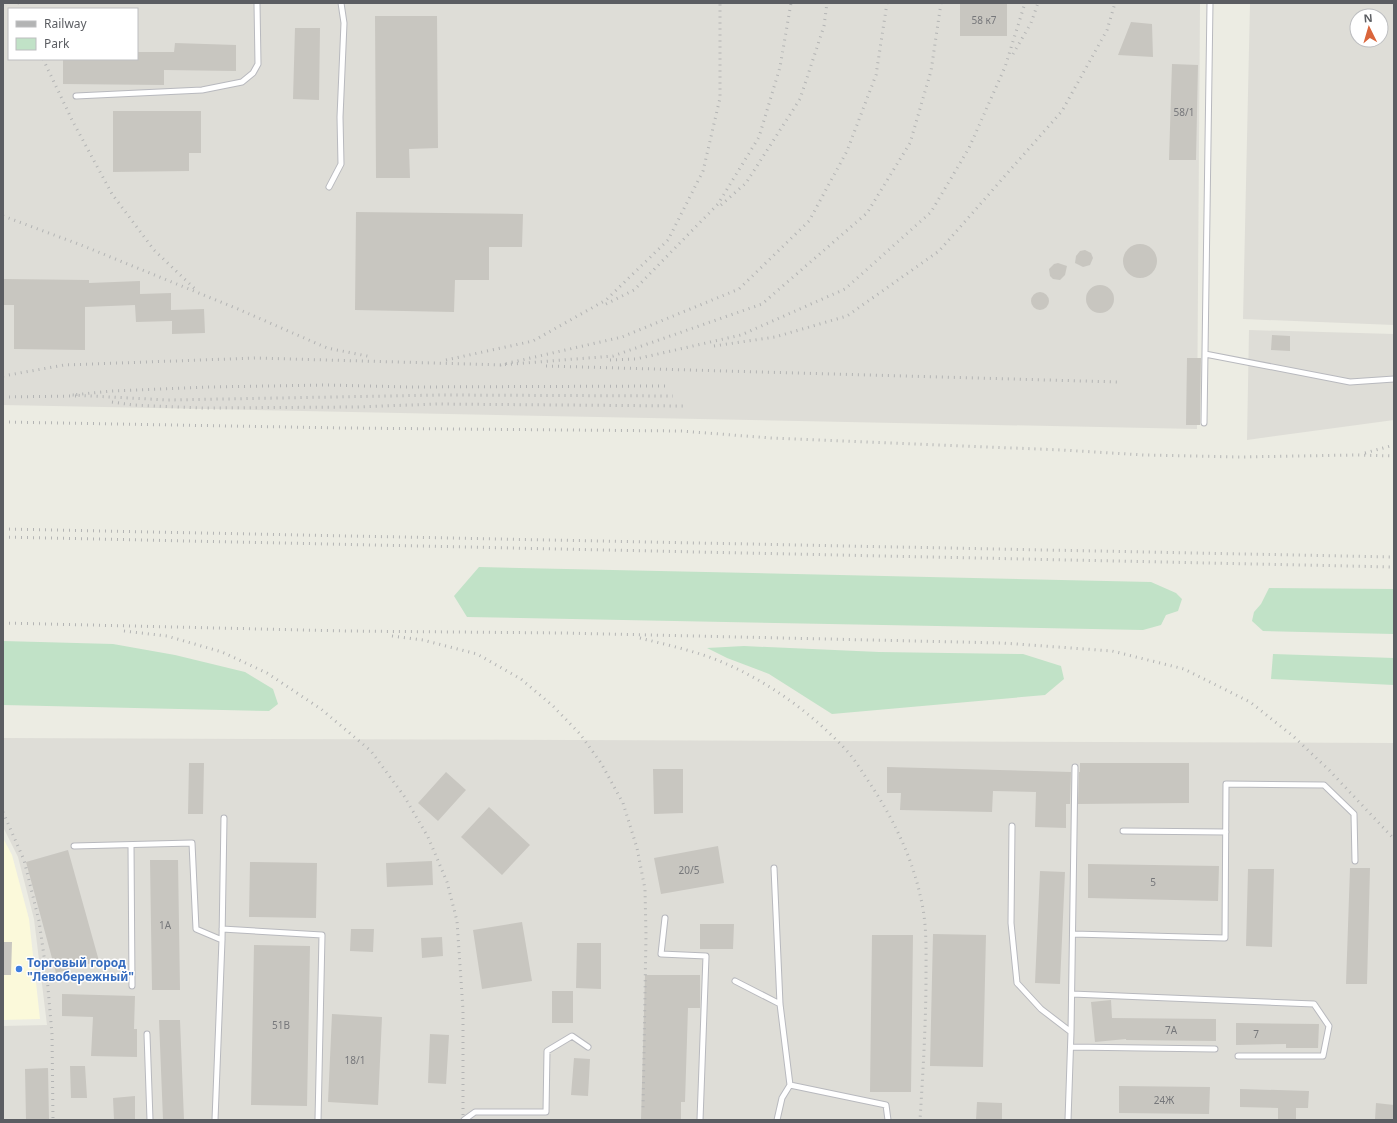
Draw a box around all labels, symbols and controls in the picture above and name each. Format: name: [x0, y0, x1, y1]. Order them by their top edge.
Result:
legend: [8, 8, 138, 60]
north arrow: [1349, 8, 1389, 48]
text: N: [1363, 10, 1373, 25]
house number: 58 к7: [971, 13, 997, 27]
text: Railway: [44, 15, 88, 32]
text: Park: [44, 35, 70, 52]
house number: 58/1: [1174, 105, 1194, 119]
house number: 20/5: [679, 863, 700, 877]
house number: 5: [1150, 875, 1156, 889]
house number: 1А: [159, 918, 172, 932]
place label: Торговый город "Левобережный": [27, 954, 134, 985]
marker: Торговый город "Левобережный": [14, 964, 24, 974]
house number: 51В: [272, 1018, 290, 1032]
house number: 7А: [1165, 1023, 1178, 1037]
house number: 7: [1253, 1027, 1259, 1041]
house number: 18/1: [345, 1053, 365, 1067]
house number: 24Ж: [1154, 1093, 1175, 1107]

